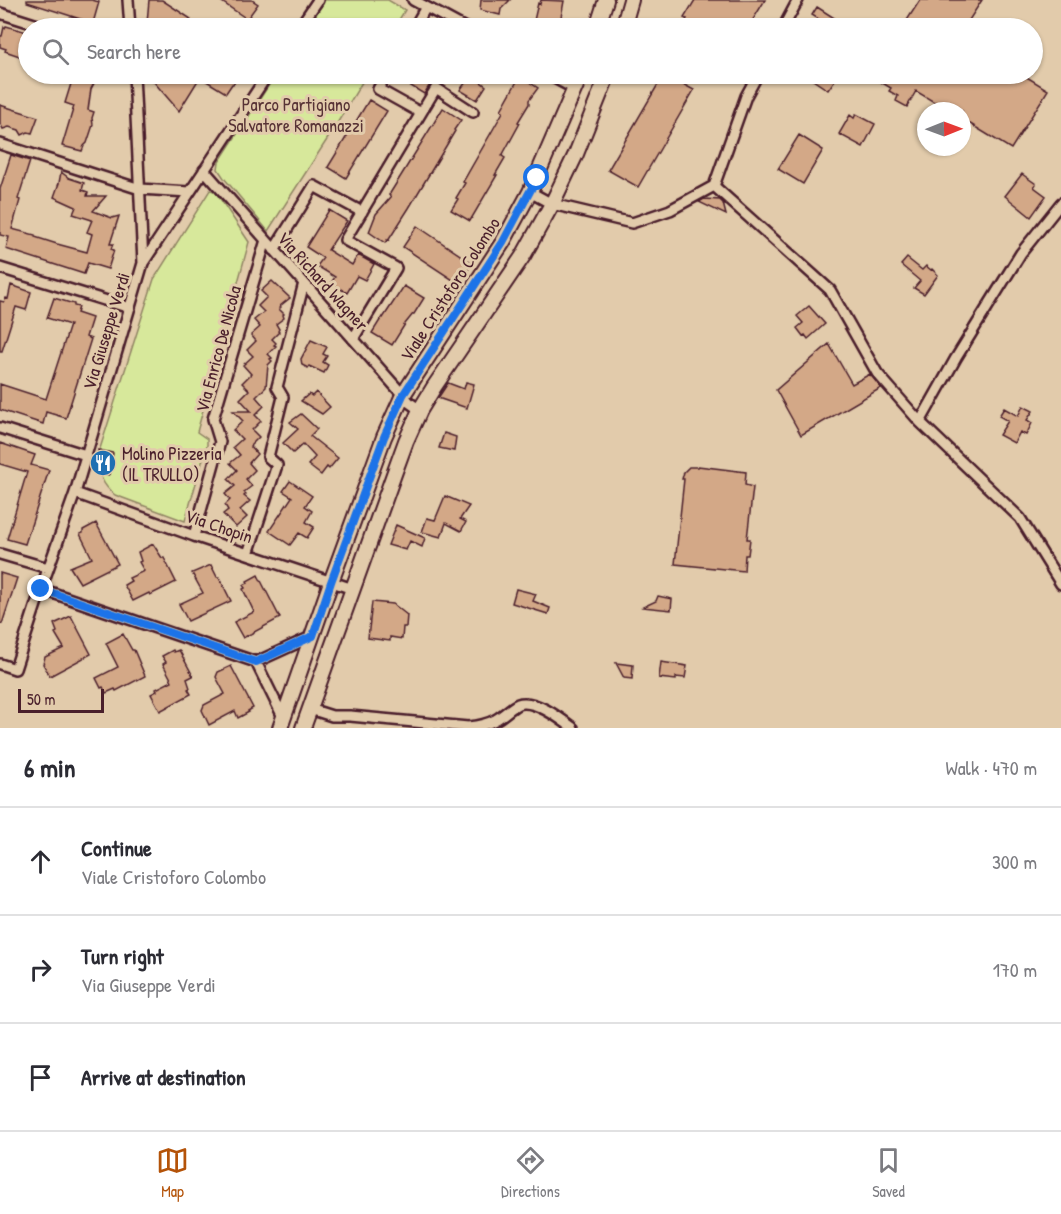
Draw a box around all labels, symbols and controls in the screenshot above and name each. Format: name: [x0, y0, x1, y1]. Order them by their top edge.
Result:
search box: [18, 18, 1043, 84]
icon: search: [39, 35, 72, 68]
text: Search here: [87, 36, 181, 66]
park label: Parco Partigiano Salvatore Romanazzi: [228, 92, 364, 138]
north arrow: [917, 102, 971, 156]
route start: [523, 164, 549, 190]
street label: Viale Cristoforo Colombo: [394, 212, 506, 366]
street label: Via Richard Wagner: [272, 226, 374, 336]
street label: Via Giuseppe Verdi: [76, 269, 136, 393]
street label: Via Enrico De Nicola: [189, 283, 247, 415]
place label: Molino Pizzeria (IL TRULLO): [122, 441, 222, 487]
restaurant icon: Molino Pizzeria (IL TRULLO): [88, 448, 118, 478]
street label: Via Chopin: [182, 503, 256, 549]
route end: [27, 575, 53, 601]
scale bar: [18, 686, 104, 714]
text: 50 m: [27, 688, 56, 710]
text: 6 min: [24, 750, 76, 785]
text: Walk · 470 m: [945, 754, 1037, 781]
text: Continue: [81, 833, 152, 863]
icon: ahead: [24, 845, 57, 878]
text: 300 m: [992, 848, 1037, 875]
text: Viale Cristoforo Colombo: [81, 863, 266, 890]
text: Turn right: [81, 941, 164, 971]
icon: right: [24, 953, 57, 986]
text: 170 m: [993, 956, 1037, 983]
text: Via Giuseppe Verdi: [81, 971, 216, 998]
icon: arrive: [24, 1061, 57, 1094]
text: Arrive at destination: [81, 1062, 246, 1092]
tab: Map: [156, 1144, 189, 1202]
tab: Directions: [501, 1144, 560, 1202]
tab: Saved: [872, 1144, 905, 1202]

